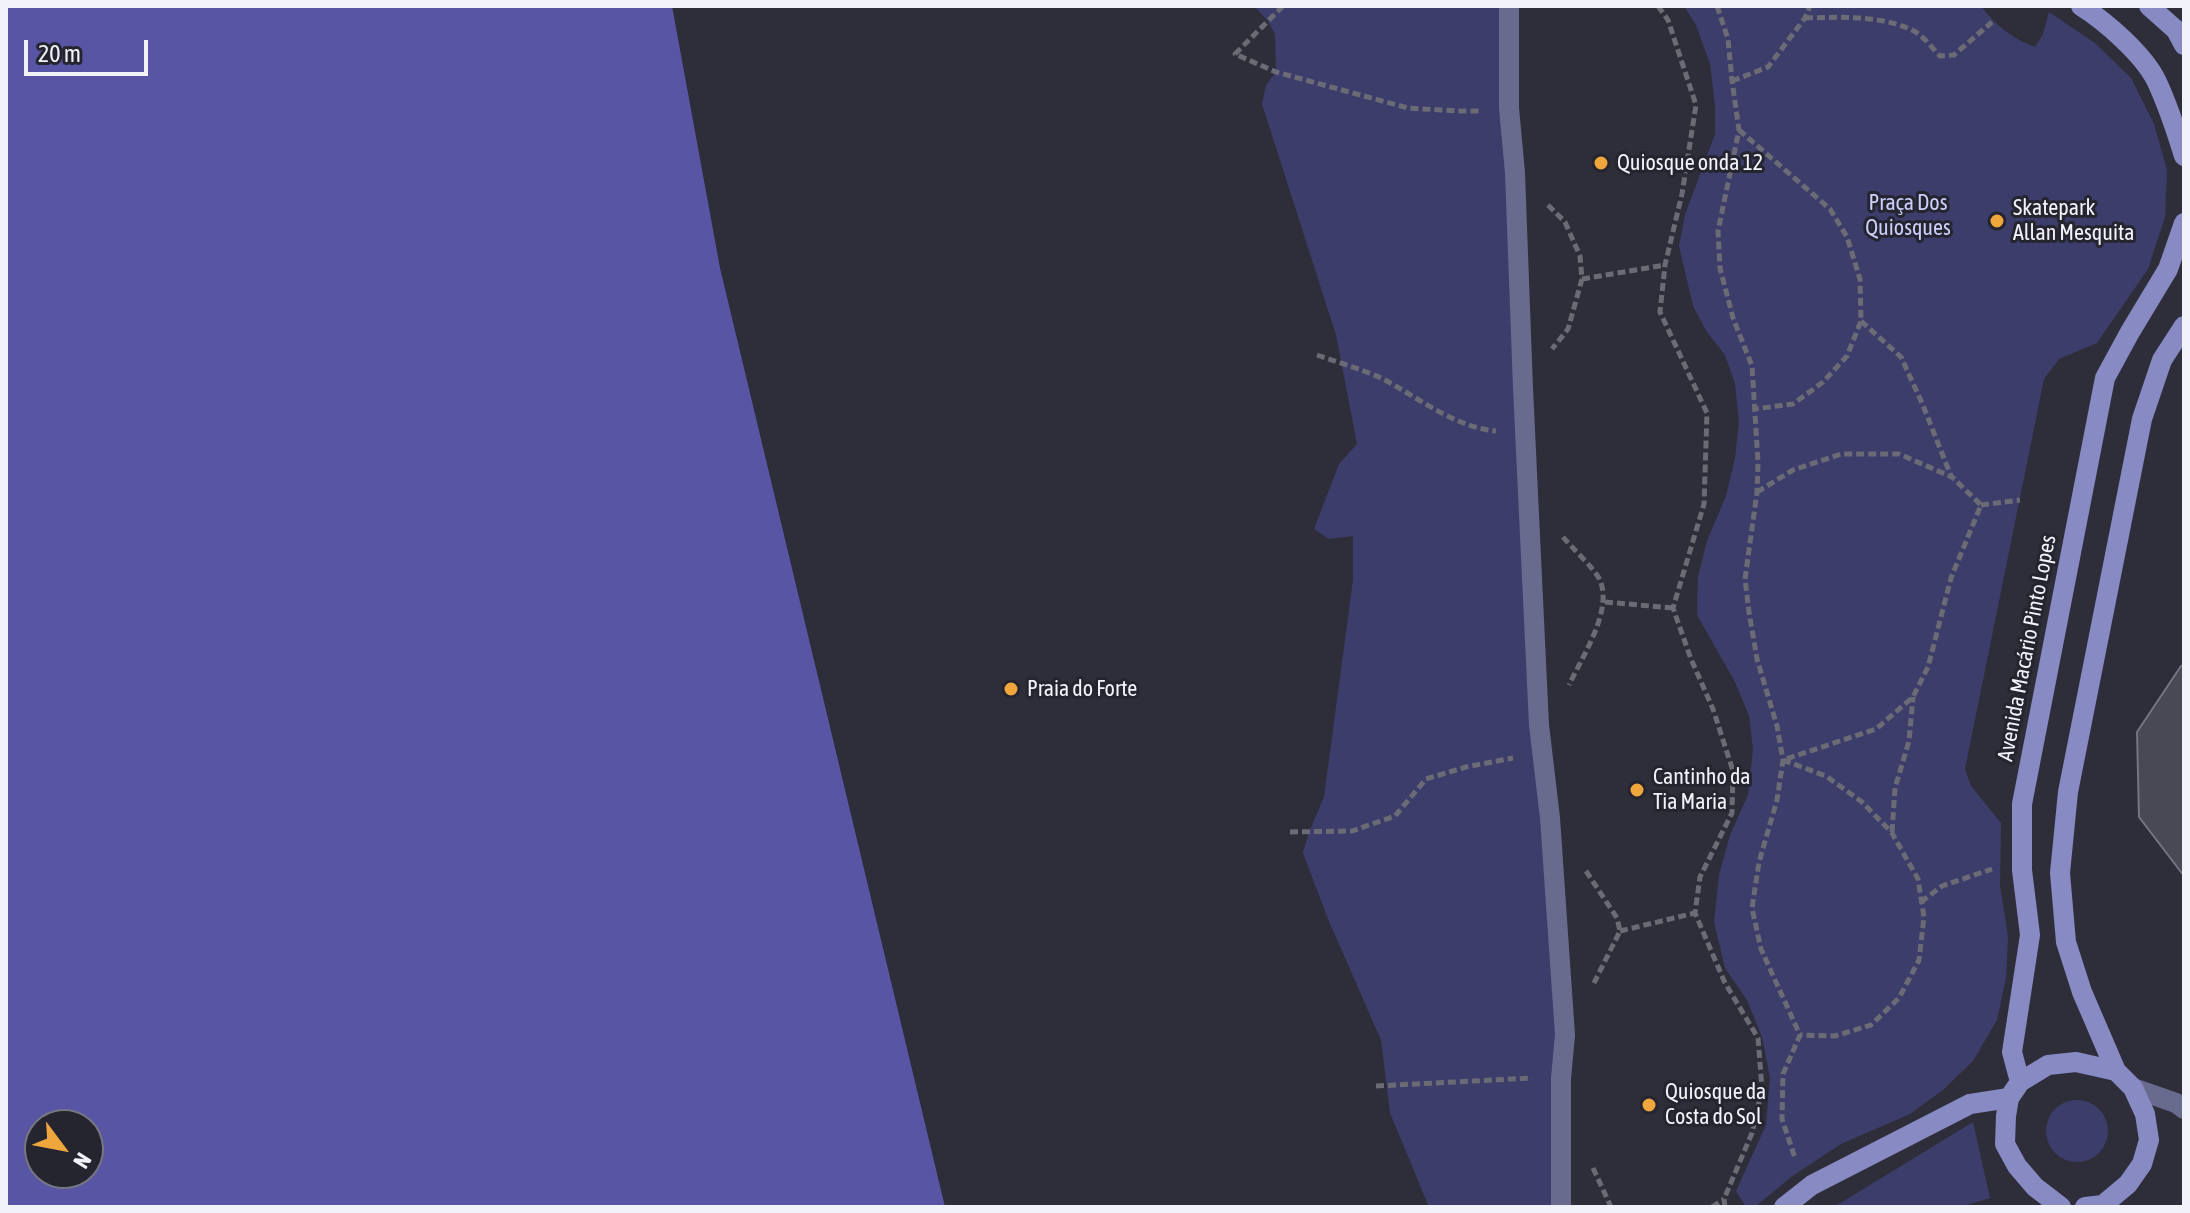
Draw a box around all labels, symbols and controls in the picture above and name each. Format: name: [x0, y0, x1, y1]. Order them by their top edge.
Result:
scale bar: [28, 24, 152, 74]
text: 20 m: [38, 40, 81, 67]
place label: Quiosque onda 12: [1617, 150, 1763, 176]
marker: Quiosque onda 12: [1592, 154, 1610, 172]
park label: Praça Dos Quiosques: [1865, 190, 1951, 242]
place label: Skatepark Allan Mesquita: [2013, 195, 2135, 246]
marker: Skatepark Allan Mesquita: [1988, 212, 2006, 230]
street label: Avenida Macário Pinto Lopes: [1992, 533, 2062, 763]
place label: Praia do Forte: [1027, 676, 1137, 702]
marker: Praia do Forte: [1002, 680, 1020, 698]
place label: Cantinho da Tia Maria: [1653, 764, 1751, 816]
marker: Cantinho da Tia Maria: [1628, 781, 1646, 799]
place label: Quiosque da Costa do Sol: [1665, 1079, 1766, 1130]
marker: Quiosque da Costa do Sol: [1640, 1096, 1658, 1114]
north arrow: [24, 1109, 104, 1189]
text: N: [68, 1148, 97, 1173]

